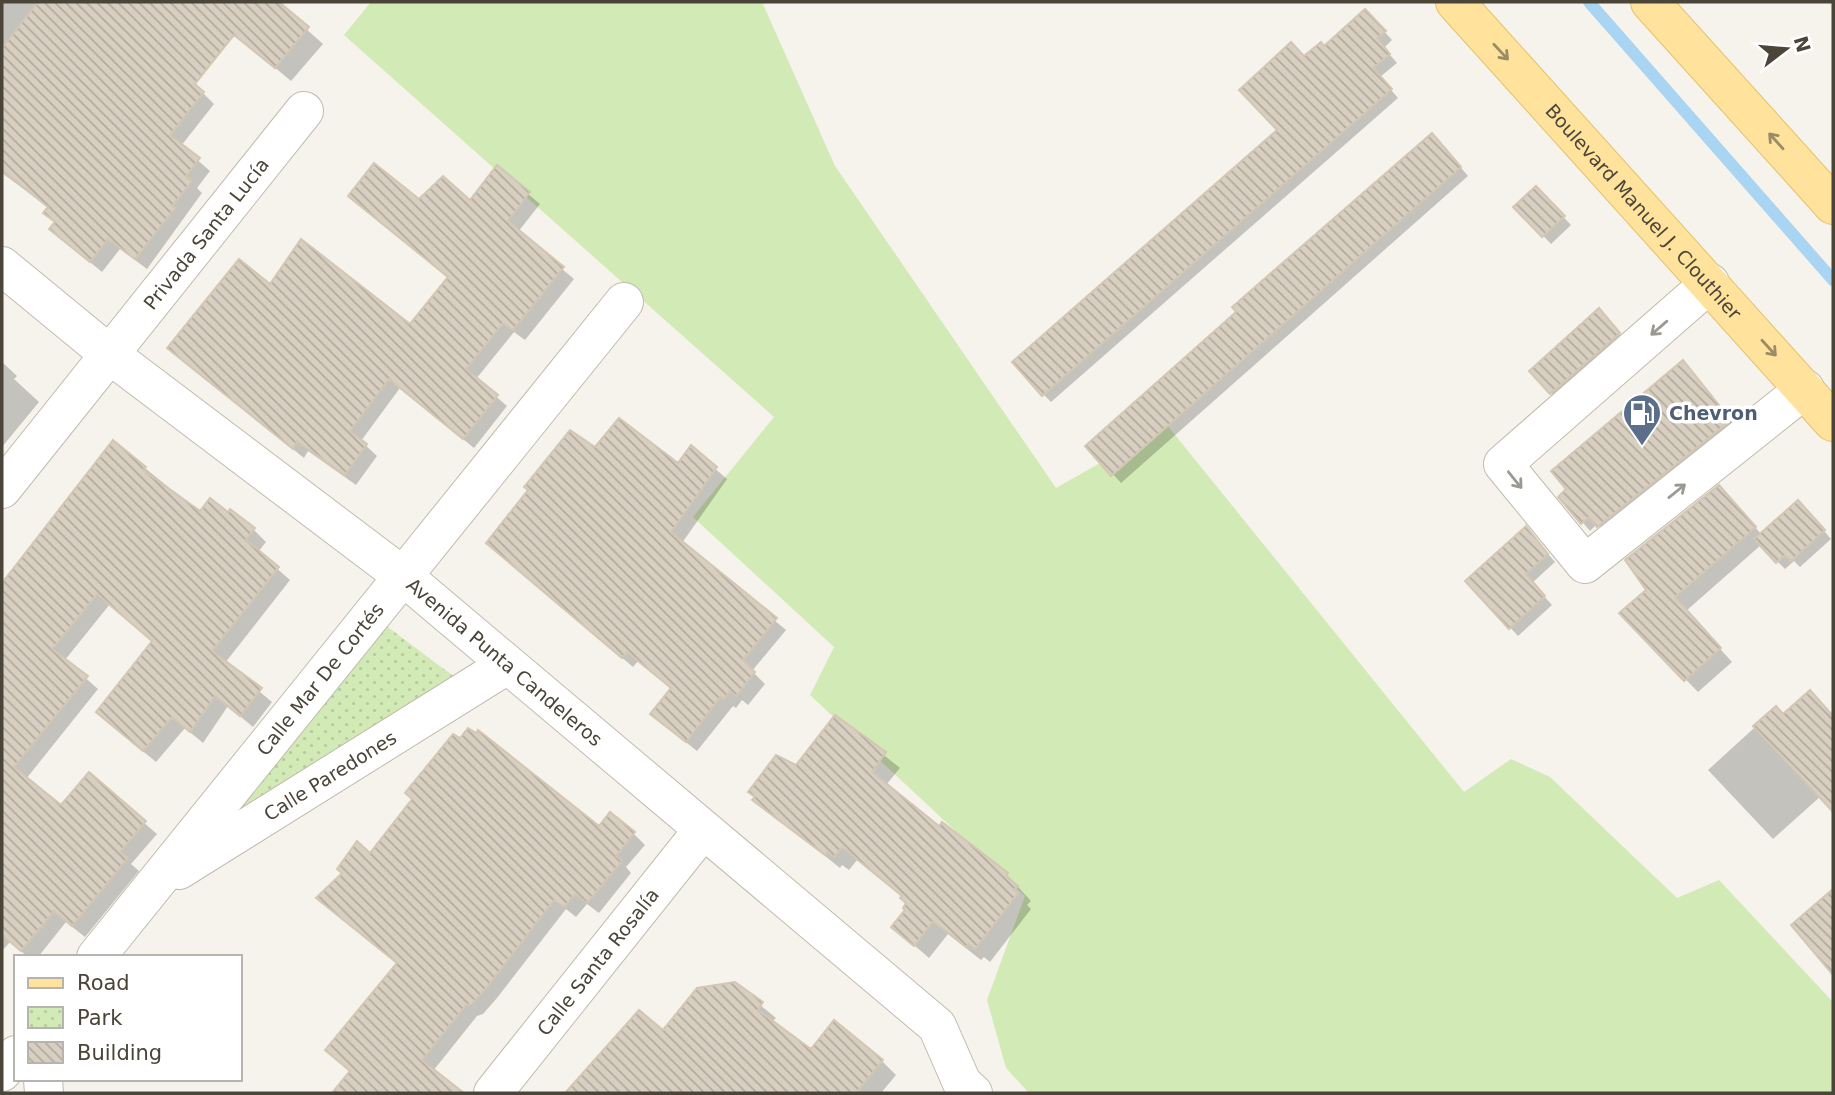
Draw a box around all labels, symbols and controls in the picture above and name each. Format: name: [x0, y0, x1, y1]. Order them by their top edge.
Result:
north arrow: [1751, 14, 1821, 84]
text: N: [1790, 34, 1815, 55]
one-way arrow: [1493, 43, 1510, 60]
street label: Boulevard Manuel J. Clouthier: [1541, 100, 1746, 324]
one-way arrow: [1768, 133, 1785, 150]
street label: Privada Santa Lucía: [139, 153, 273, 314]
one-way arrow: [1651, 319, 1668, 336]
one-way arrow: [1761, 339, 1777, 357]
fuel station icon: Chevron: [1621, 392, 1663, 447]
place label: Chevron: [1669, 402, 1758, 424]
one-way arrow: [1508, 470, 1523, 488]
one-way arrow: [1668, 483, 1686, 498]
street label: Avenida Punta Candeleros: [402, 573, 607, 750]
street label: Calle Mar De Cortés: [252, 598, 388, 760]
street label: Calle Paredones: [260, 726, 400, 825]
street label: Calle Santa Rosalía: [532, 884, 663, 1040]
legend: [14, 955, 242, 1081]
text: Road: [77, 971, 130, 995]
text: Park: [77, 1006, 123, 1030]
text: Building: [77, 1041, 162, 1065]

